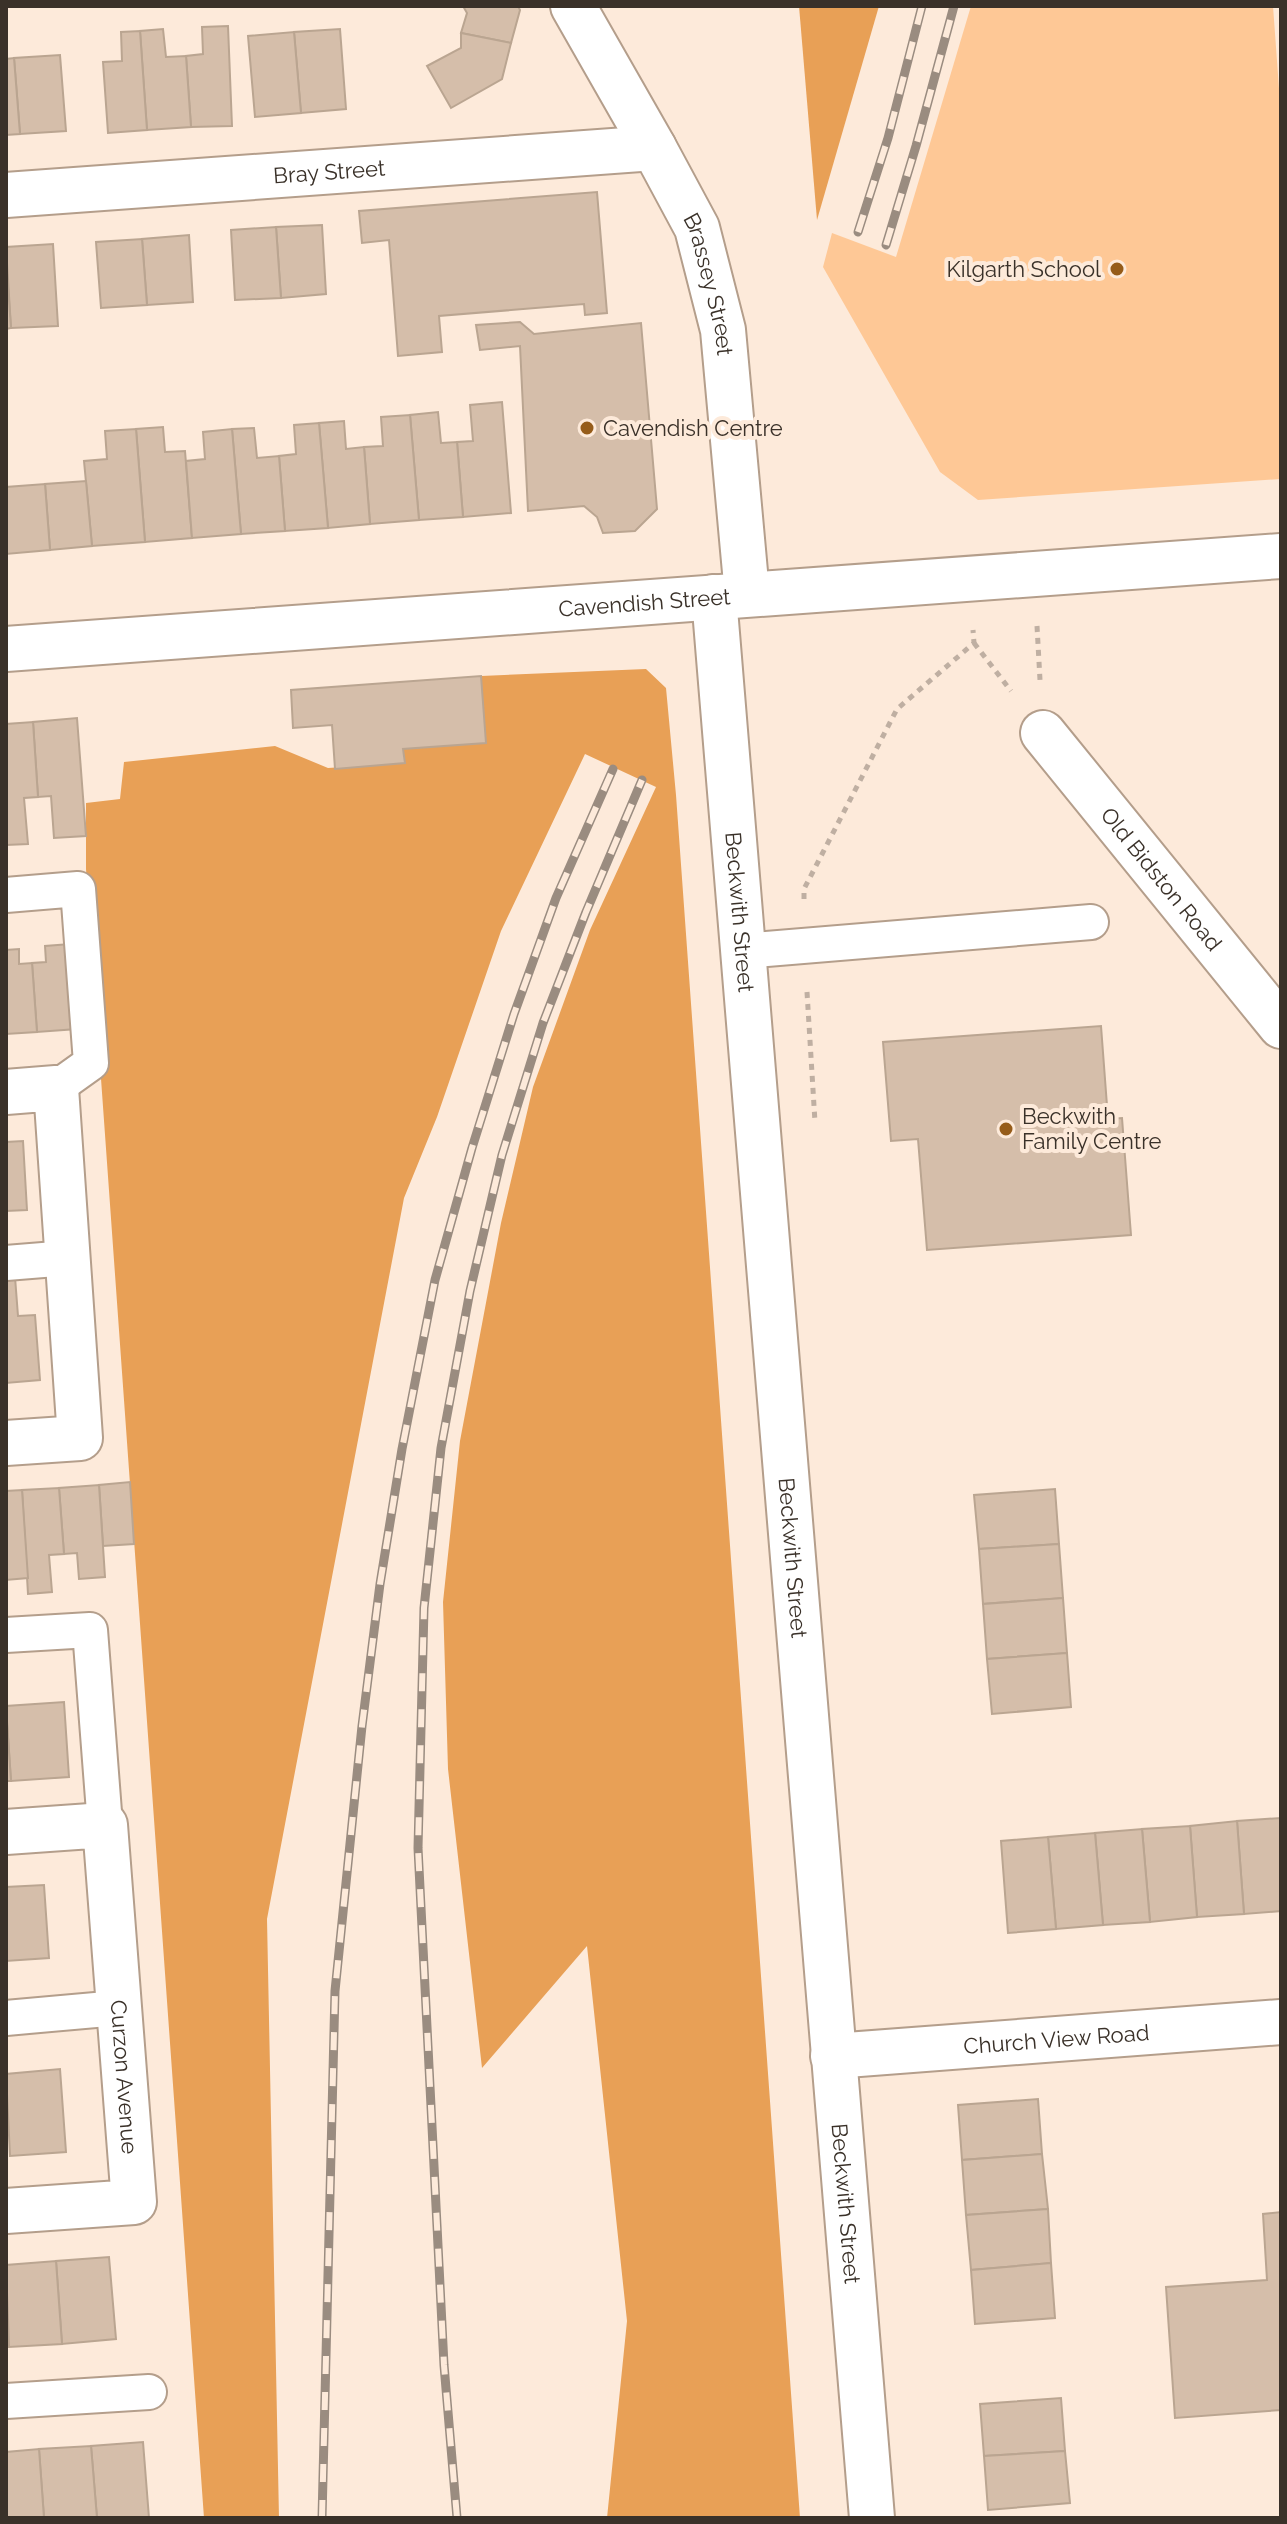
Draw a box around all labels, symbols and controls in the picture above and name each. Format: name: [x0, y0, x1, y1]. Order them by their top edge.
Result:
street label: Bray Street: [272, 154, 387, 189]
street label: Brassey Street: [678, 208, 738, 357]
place label: Kilgarth School: [947, 256, 1101, 282]
marker: Kilgarth School: [1108, 260, 1126, 278]
place label: Cavendish Centre: [603, 415, 783, 441]
marker: Cavendish Centre: [578, 419, 596, 437]
street label: Cavendish Street: [557, 583, 732, 622]
street label: Old Bidston Road: [1096, 802, 1227, 956]
street label: Beckwith Street: [720, 831, 760, 994]
place label: Beckwith Family Centre: [1022, 1103, 1162, 1154]
marker: Beckwith Family Centre: [997, 1120, 1015, 1138]
street label: Beckwith Street: [773, 1477, 813, 1640]
street label: Curzon Avenue: [105, 1999, 143, 2155]
street label: Church View Road: [963, 2019, 1150, 2059]
street label: Beckwith Street: [827, 2122, 866, 2285]

